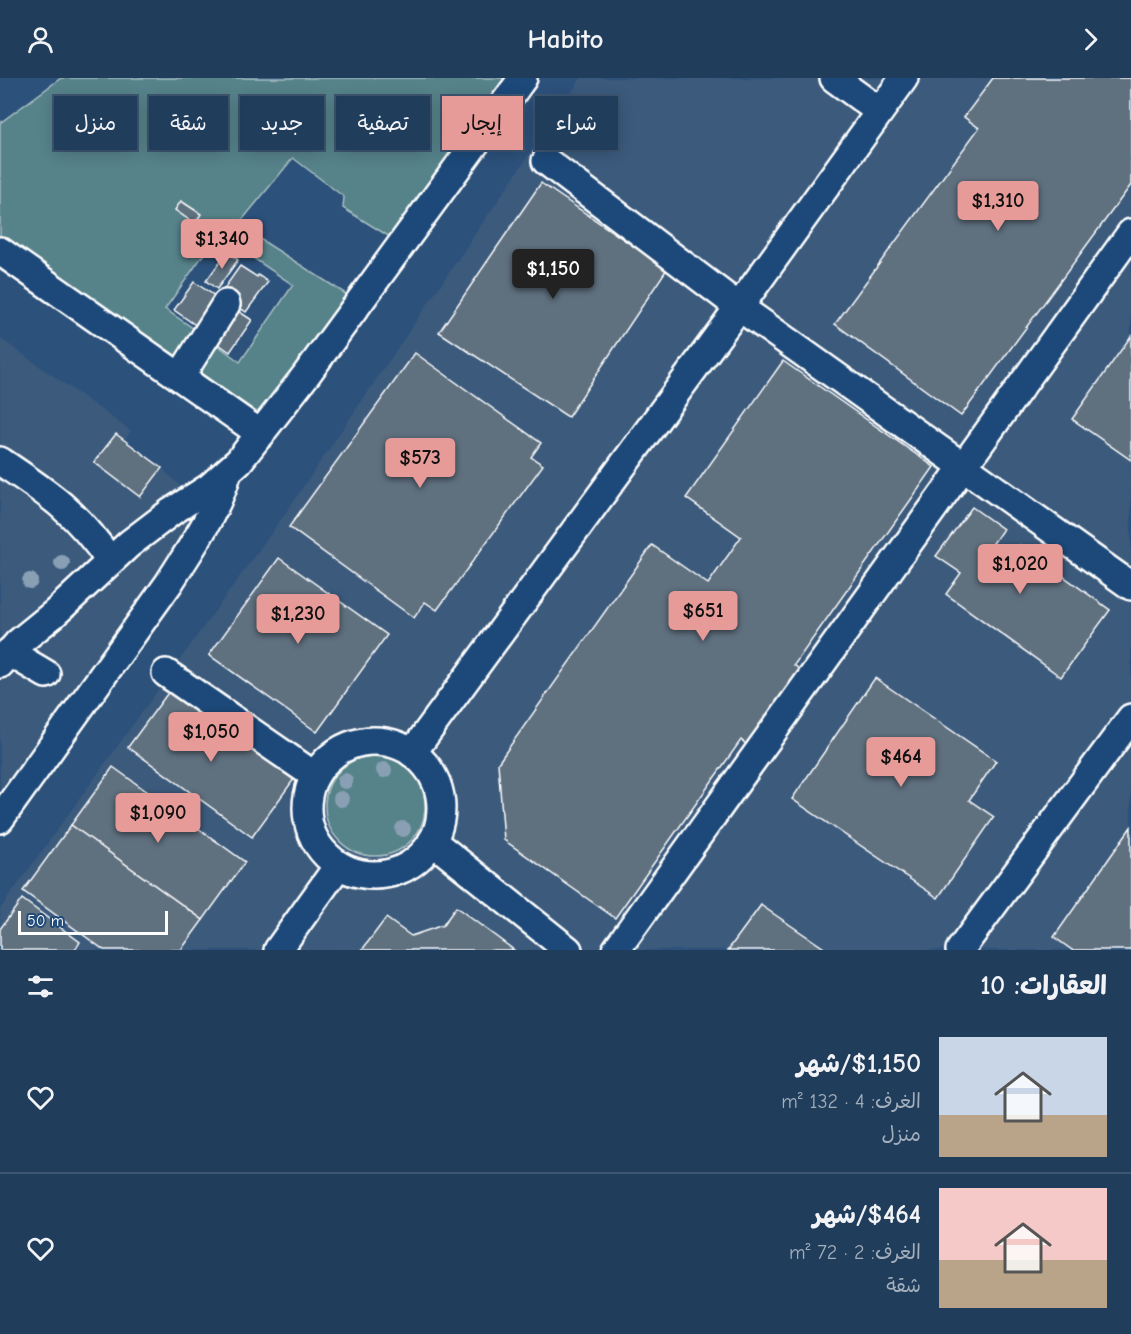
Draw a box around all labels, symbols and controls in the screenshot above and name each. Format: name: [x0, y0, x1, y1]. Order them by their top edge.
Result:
icon: person: [24, 23, 57, 56]
icon: forward: [1074, 23, 1107, 56]
text: Habito: [528, 24, 603, 55]
chip: منزل: [54, 96, 137, 150]
chip: شقة: [149, 96, 228, 150]
chip: جديد: [240, 96, 324, 150]
chip: تصفية: [336, 96, 430, 150]
chip: إيجار: [442, 96, 523, 150]
chip: شراء: [535, 96, 618, 150]
pin: $1,310: [949, 181, 1047, 232]
text: $1,310: [972, 189, 1024, 212]
pin: $1,340: [173, 219, 271, 270]
text: $1,340: [195, 227, 249, 250]
pin: $1,150: [504, 249, 602, 300]
text: $1,150: [526, 257, 580, 280]
pin: $573: [384, 438, 456, 489]
text: $573: [399, 446, 441, 469]
pin: $1,020: [971, 544, 1069, 595]
text: $1,020: [992, 552, 1048, 575]
pin: $651: [667, 591, 739, 642]
pin: $1,230: [249, 594, 347, 645]
text: $651: [683, 599, 723, 622]
text: $1,230: [271, 602, 325, 625]
pin: $1,050: [162, 712, 260, 763]
text: $1,050: [182, 720, 240, 743]
pin: $464: [865, 737, 937, 788]
text: $464: [880, 745, 922, 768]
pin: $1,090: [109, 793, 207, 844]
text: $1,090: [129, 801, 187, 824]
scale bar: [18, 908, 168, 936]
text: 50 m: [27, 912, 64, 930]
icon: filters: [24, 970, 57, 1003]
text: العقارات: 10: [980, 971, 1107, 1001]
text: $1,150/شهر: [797, 1049, 921, 1079]
icon: home: [987, 1061, 1059, 1133]
icon: heart: [24, 1081, 57, 1114]
text: الغرف: 4 · 132 m²: [781, 1090, 921, 1113]
text: منزل: [882, 1123, 921, 1146]
text: $464/شهر: [813, 1200, 921, 1230]
icon: home: [987, 1212, 1059, 1284]
icon: heart: [24, 1232, 57, 1265]
text: الغرف: 2 · 72 m²: [789, 1241, 921, 1264]
text: شقة: [886, 1274, 921, 1297]

